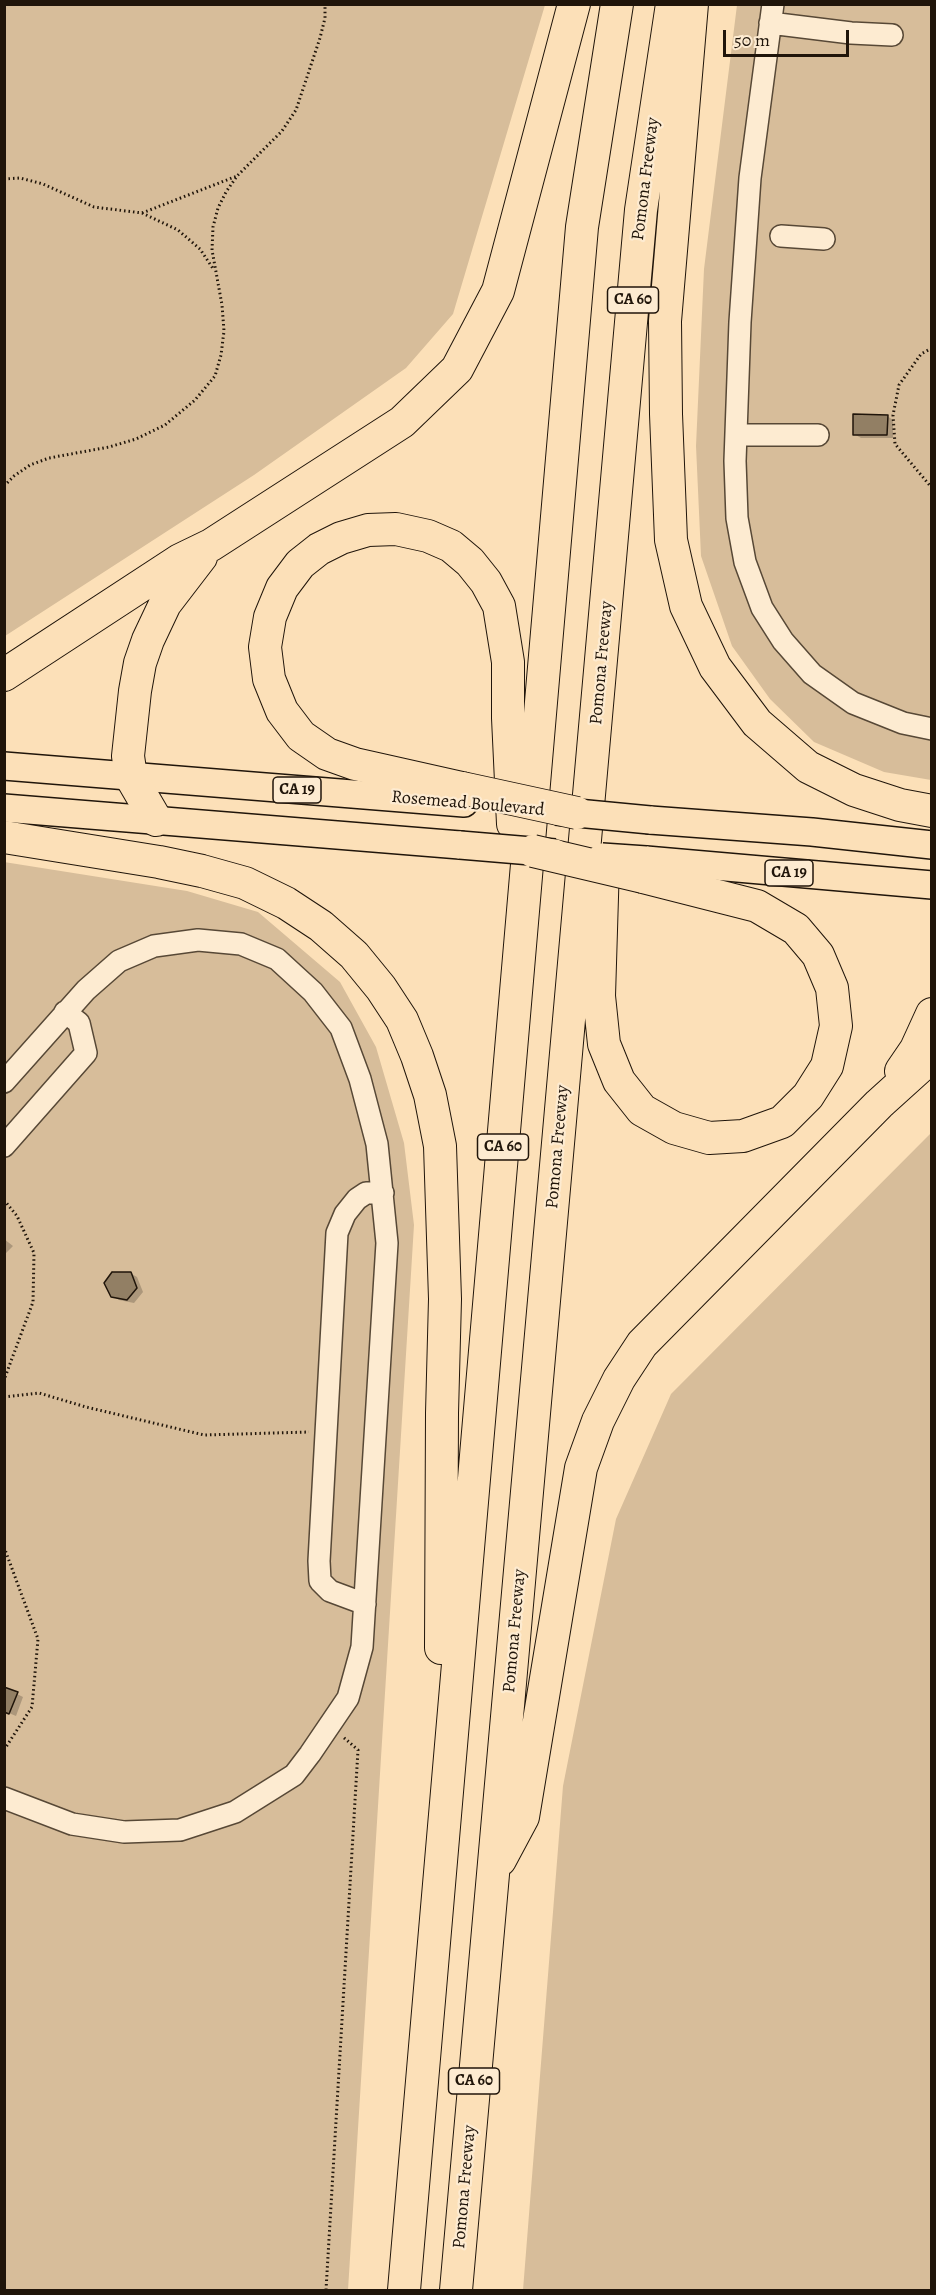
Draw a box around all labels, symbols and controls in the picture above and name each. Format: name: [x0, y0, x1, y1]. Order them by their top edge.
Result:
scale bar: [726, 18, 852, 56]
text: 50 m: [734, 28, 770, 52]
street label: Pomona Freeway: [628, 116, 664, 242]
road number: CA 60: [608, 287, 658, 313]
street label: Pomona Freeway: [586, 600, 618, 726]
road number: CA 19: [273, 777, 321, 803]
street label: Rosemead Boulevard: [391, 787, 545, 821]
road number: CA 19: [765, 860, 813, 886]
street label: Pomona Freeway: [542, 1084, 574, 1210]
road number: CA 60: [478, 1134, 528, 1160]
street label: Pomona Freeway: [499, 1568, 531, 1694]
road number: CA 60: [448, 2068, 500, 2094]
street label: Pomona Freeway: [449, 2124, 481, 2250]

